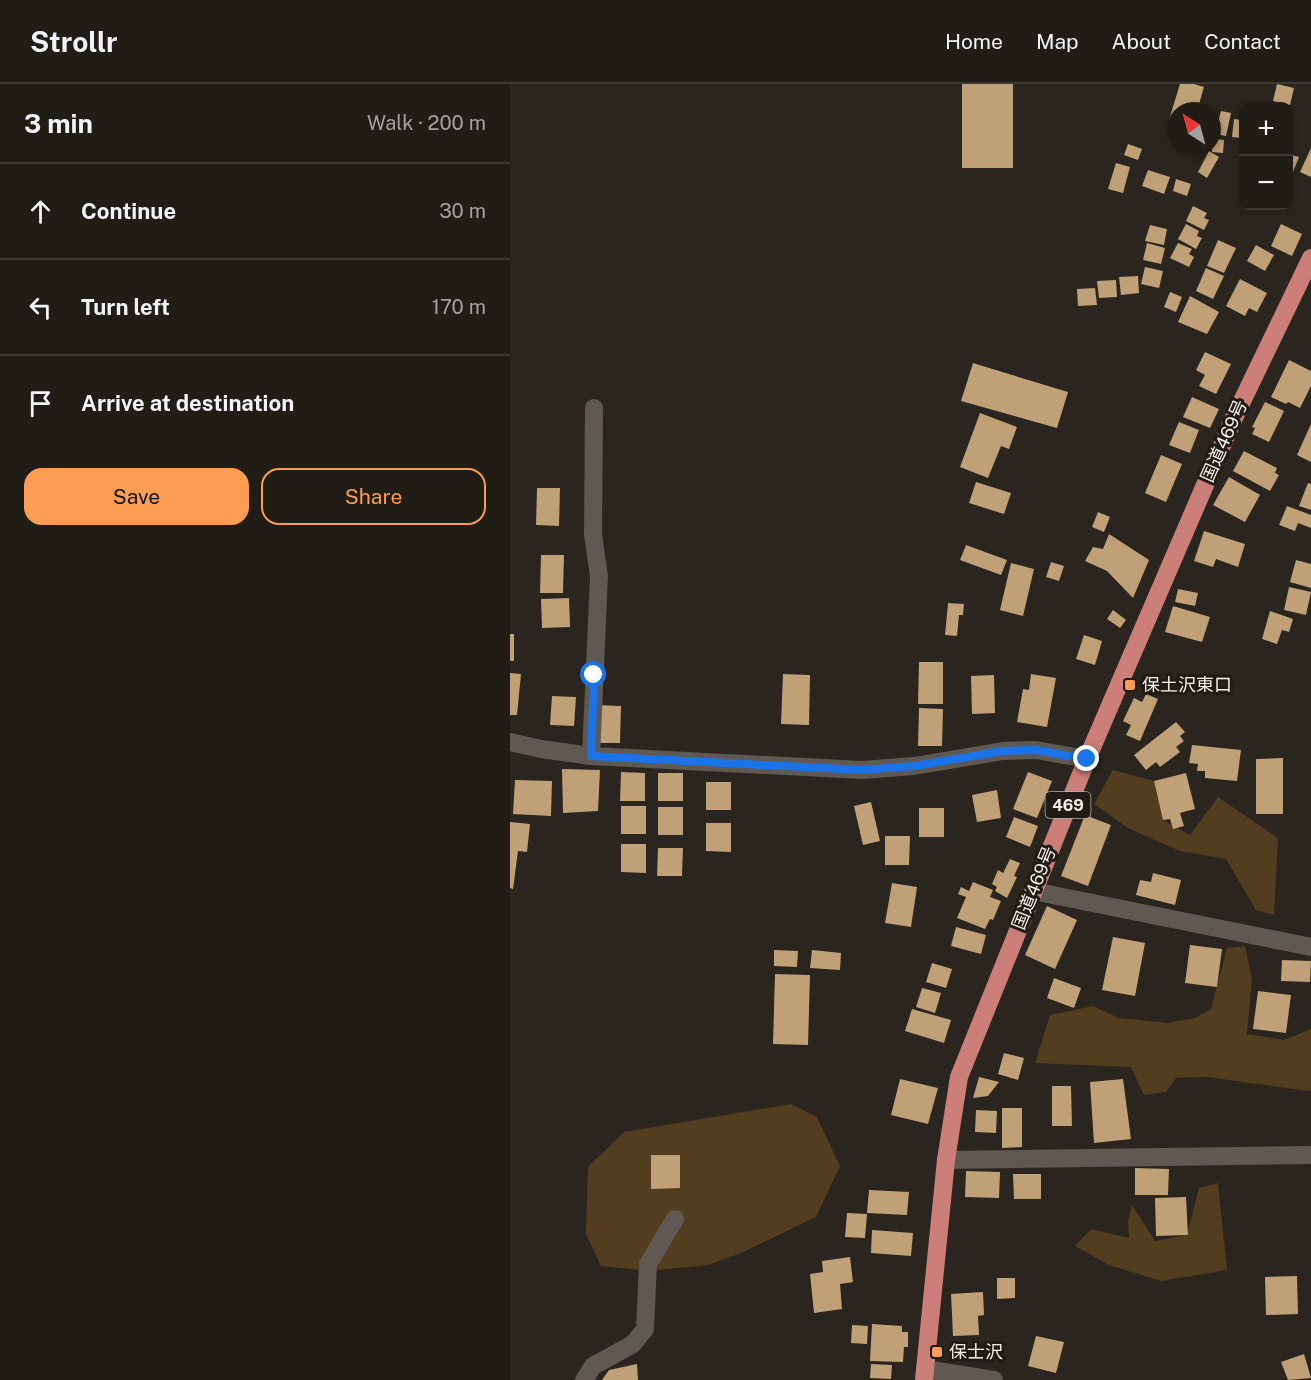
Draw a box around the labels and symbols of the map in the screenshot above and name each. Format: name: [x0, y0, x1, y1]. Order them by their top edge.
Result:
north arrow: [1167, 102, 1221, 156]
street label: 国道469号: [1196, 396, 1251, 485]
route start: [580, 661, 606, 687]
place label: 保土沢東口: [1142, 674, 1232, 695]
marker: 保土沢東口: [1123, 678, 1137, 692]
route end: [1073, 745, 1099, 771]
road number: 469: [1046, 792, 1090, 818]
street label: 国道469号: [1007, 843, 1060, 932]
place label: 保士沢: [949, 1341, 1003, 1362]
marker: 保士沢: [930, 1345, 944, 1359]

